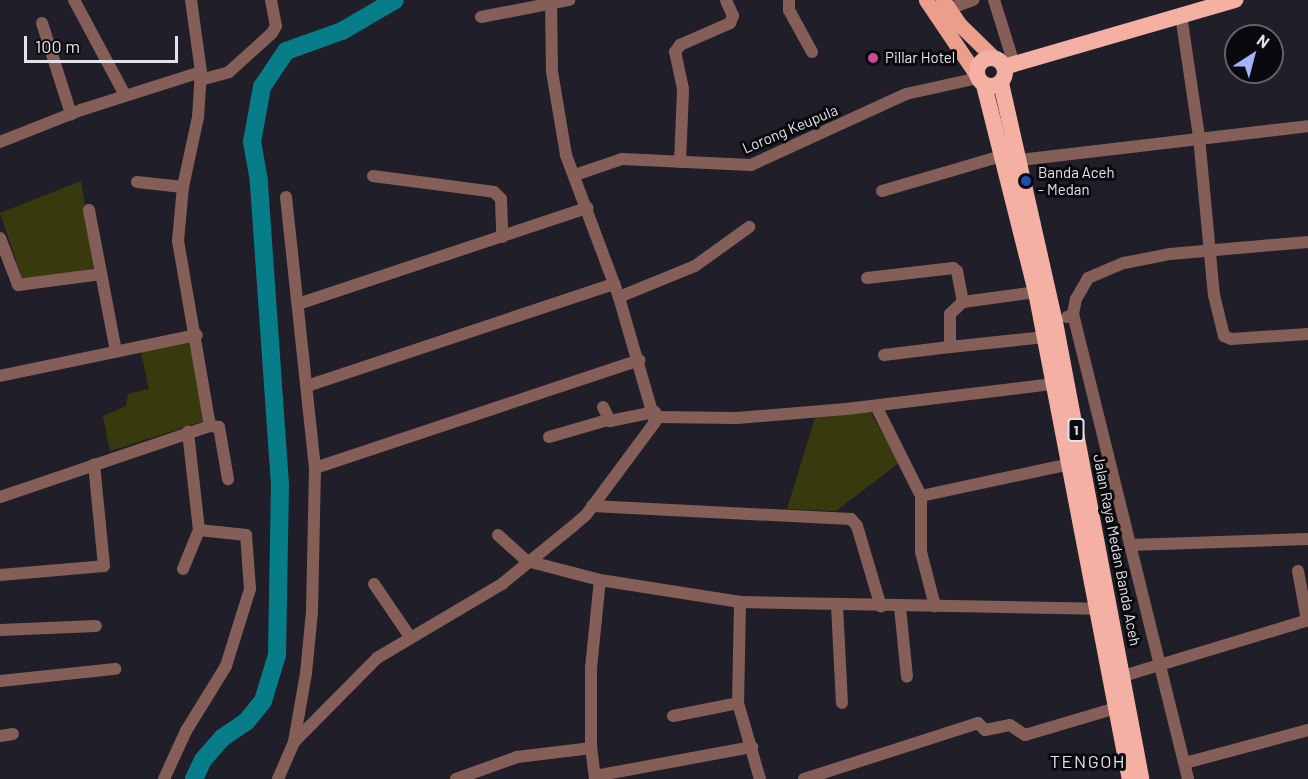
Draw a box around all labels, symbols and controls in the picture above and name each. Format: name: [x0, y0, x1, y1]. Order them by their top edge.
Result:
scale bar: [27, 24, 182, 62]
north arrow: [1224, 24, 1284, 84]
text: N: [1254, 30, 1274, 51]
text: 100 m: [35, 35, 80, 57]
place label: Pillar Hotel: [885, 49, 955, 67]
marker: Pillar Hotel: [866, 51, 880, 65]
street label: Lorong Keupula: [740, 101, 840, 157]
place label: Banda Aceh - Medan: [1038, 163, 1115, 198]
marker: Banda Aceh - Medan: [1019, 174, 1033, 188]
road number: 1: [1067, 419, 1085, 441]
street label: Jalan Raya Medan Banda Aceh: [1090, 453, 1144, 647]
district label: TENGOH: [1050, 750, 1126, 772]

